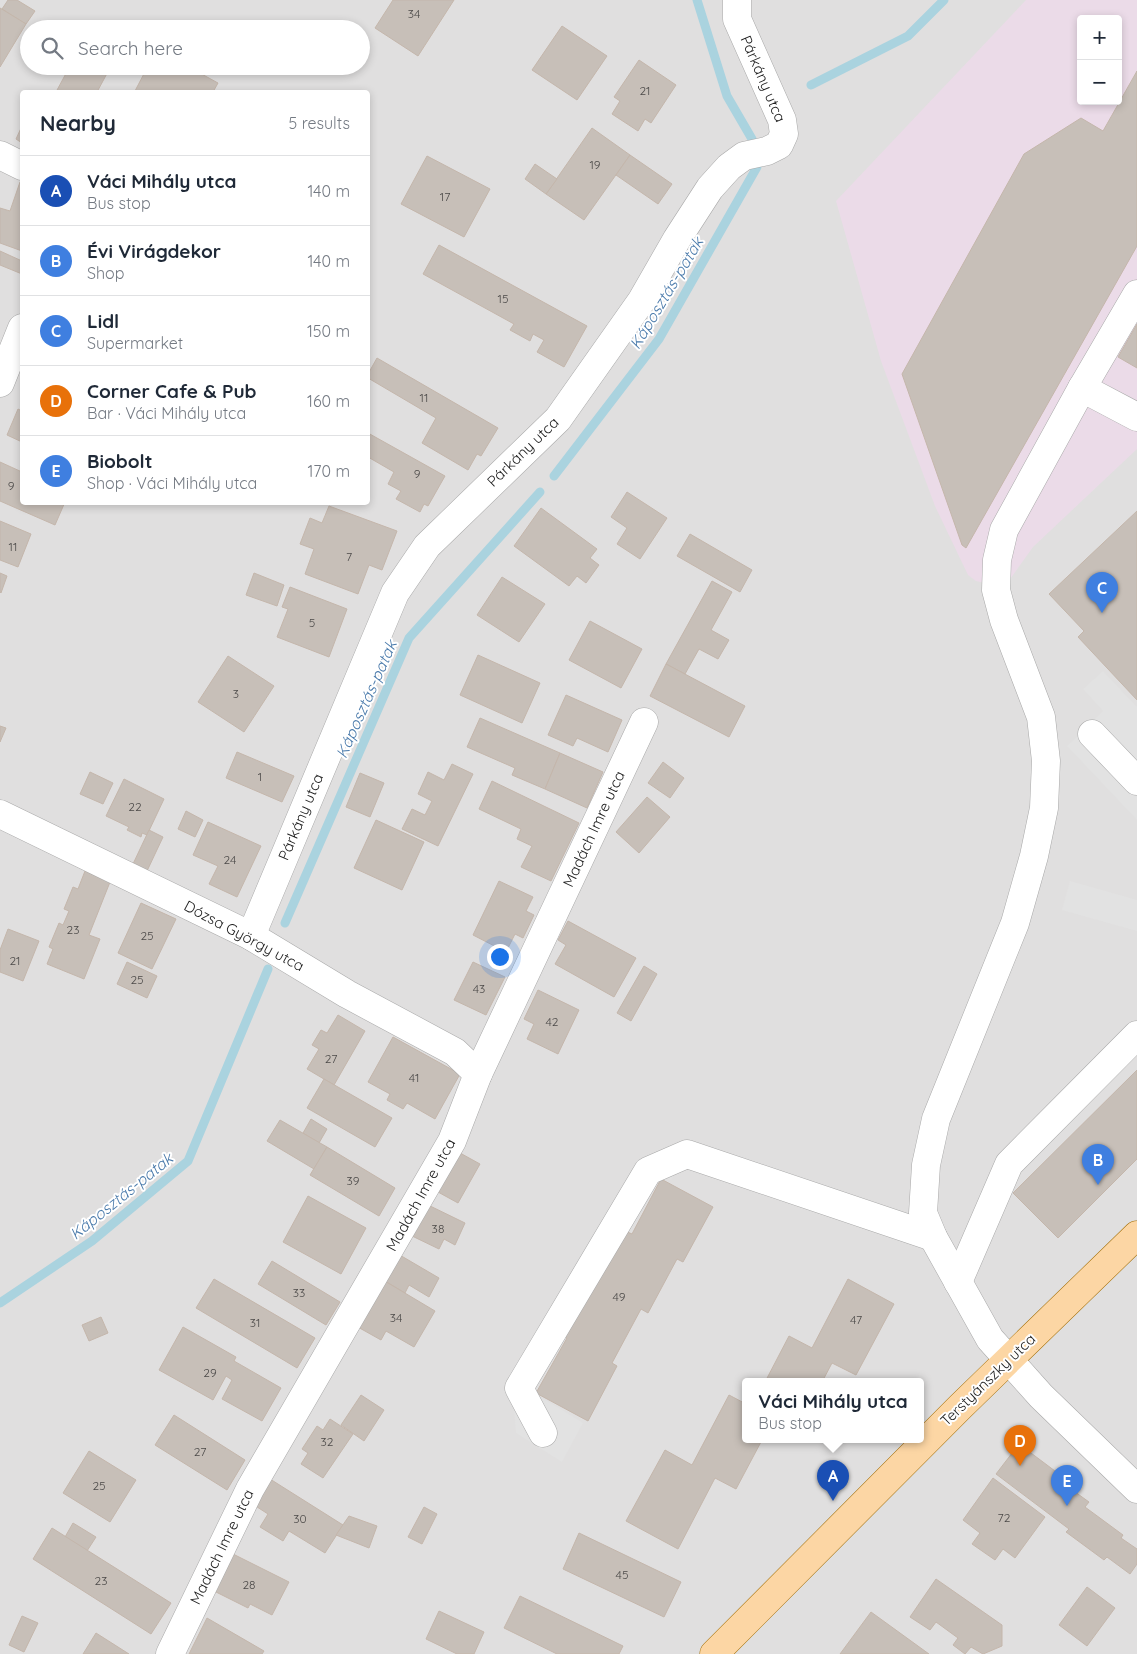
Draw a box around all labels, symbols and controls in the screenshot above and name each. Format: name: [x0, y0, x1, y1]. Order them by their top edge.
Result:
house number: 34: [408, 6, 420, 21]
map controls: [1077, 15, 1122, 105]
button: +: [1077, 15, 1122, 60]
search box: [20, 20, 370, 75]
street label: Párkány utca: [737, 33, 790, 125]
icon: search: [38, 34, 66, 62]
text: Search here: [78, 36, 183, 60]
button: −: [1077, 60, 1122, 105]
house number: 21: [639, 83, 651, 98]
text: Nearby: [40, 110, 116, 136]
text: 5 results: [289, 113, 350, 133]
house number: 19: [589, 157, 601, 172]
text: Váci Mihály utca: [87, 169, 236, 193]
text: A: [51, 181, 61, 201]
text: 140 m: [307, 181, 350, 201]
house number: 17: [440, 189, 450, 204]
text: Bus stop: [87, 193, 151, 213]
water label: Káposztás-patak: [625, 232, 708, 353]
text: Évi Virágdekor: [87, 239, 221, 263]
text: B: [51, 251, 61, 271]
text: 140 m: [307, 251, 350, 271]
text: Shop: [87, 263, 124, 283]
house number: 15: [498, 291, 508, 306]
text: Lidl: [87, 309, 119, 333]
text: C: [51, 321, 61, 341]
text: 150 m: [307, 321, 350, 341]
text: Supermarket: [87, 333, 183, 353]
text: Corner Cafe & Pub: [87, 379, 256, 403]
house number: 11: [420, 390, 428, 405]
text: D: [50, 391, 62, 411]
text: 160 m: [307, 391, 350, 411]
text: Bar · Váci Mihály utca: [87, 403, 246, 423]
street label: Párkány utca: [483, 413, 562, 491]
text: Biobolt: [87, 449, 152, 473]
text: E: [51, 461, 61, 481]
text: 170 m: [307, 461, 350, 481]
house number: 9: [414, 466, 421, 481]
text: Shop · Váci Mihály utca: [87, 473, 257, 493]
house number: 9: [8, 478, 15, 493]
house number: 11: [9, 539, 17, 554]
house number: 7: [346, 549, 352, 564]
pin: C: [1086, 572, 1118, 613]
house number: 5: [309, 615, 315, 630]
water label: Káposztás-patak: [331, 636, 402, 761]
house number: 3: [233, 686, 239, 701]
street label: Madách Imre utca: [558, 768, 629, 890]
house number: 1: [258, 769, 262, 784]
street label: Párkány utca: [274, 771, 327, 863]
house number: 22: [128, 799, 142, 814]
house number: 24: [224, 852, 236, 867]
street label: Dózsa György utca: [181, 896, 307, 975]
house number: 23: [67, 922, 79, 937]
house number: 25: [140, 928, 154, 943]
your location: [487, 944, 513, 970]
house number: 21: [9, 953, 21, 968]
house number: 25: [130, 972, 144, 987]
house number: 43: [473, 981, 485, 996]
house number: 42: [546, 1014, 559, 1029]
house number: 27: [325, 1051, 337, 1066]
house number: 41: [409, 1070, 419, 1085]
street label: Madách Imre utca: [382, 1135, 459, 1254]
pin: B: [1082, 1144, 1114, 1185]
water label: Káposztás-patak: [65, 1147, 178, 1244]
house number: 39: [347, 1173, 360, 1188]
house number: 38: [432, 1221, 444, 1236]
house number: 33: [293, 1285, 305, 1300]
house number: 49: [613, 1289, 626, 1304]
house number: 34: [390, 1310, 402, 1325]
house number: 47: [850, 1312, 862, 1327]
house number: 31: [250, 1315, 260, 1330]
street label: Terstyánszky utca: [936, 1329, 1039, 1430]
house number: 29: [203, 1365, 217, 1380]
popup: [742, 1378, 924, 1443]
text: Váci Mihály utca: [758, 1389, 908, 1413]
text: Bus stop: [758, 1413, 822, 1433]
pin: D: [1004, 1425, 1036, 1466]
house number: 32: [321, 1434, 334, 1449]
house number: 27: [194, 1444, 206, 1459]
pin: A: [817, 1460, 849, 1501]
pin: E: [1051, 1465, 1083, 1506]
house number: 25: [92, 1478, 106, 1493]
street label: Madách Imre utca: [185, 1486, 258, 1608]
house number: 72: [998, 1510, 1011, 1525]
house number: 30: [293, 1511, 307, 1526]
house number: 45: [616, 1567, 628, 1582]
house number: 23: [95, 1573, 107, 1588]
house number: 28: [242, 1577, 256, 1592]

